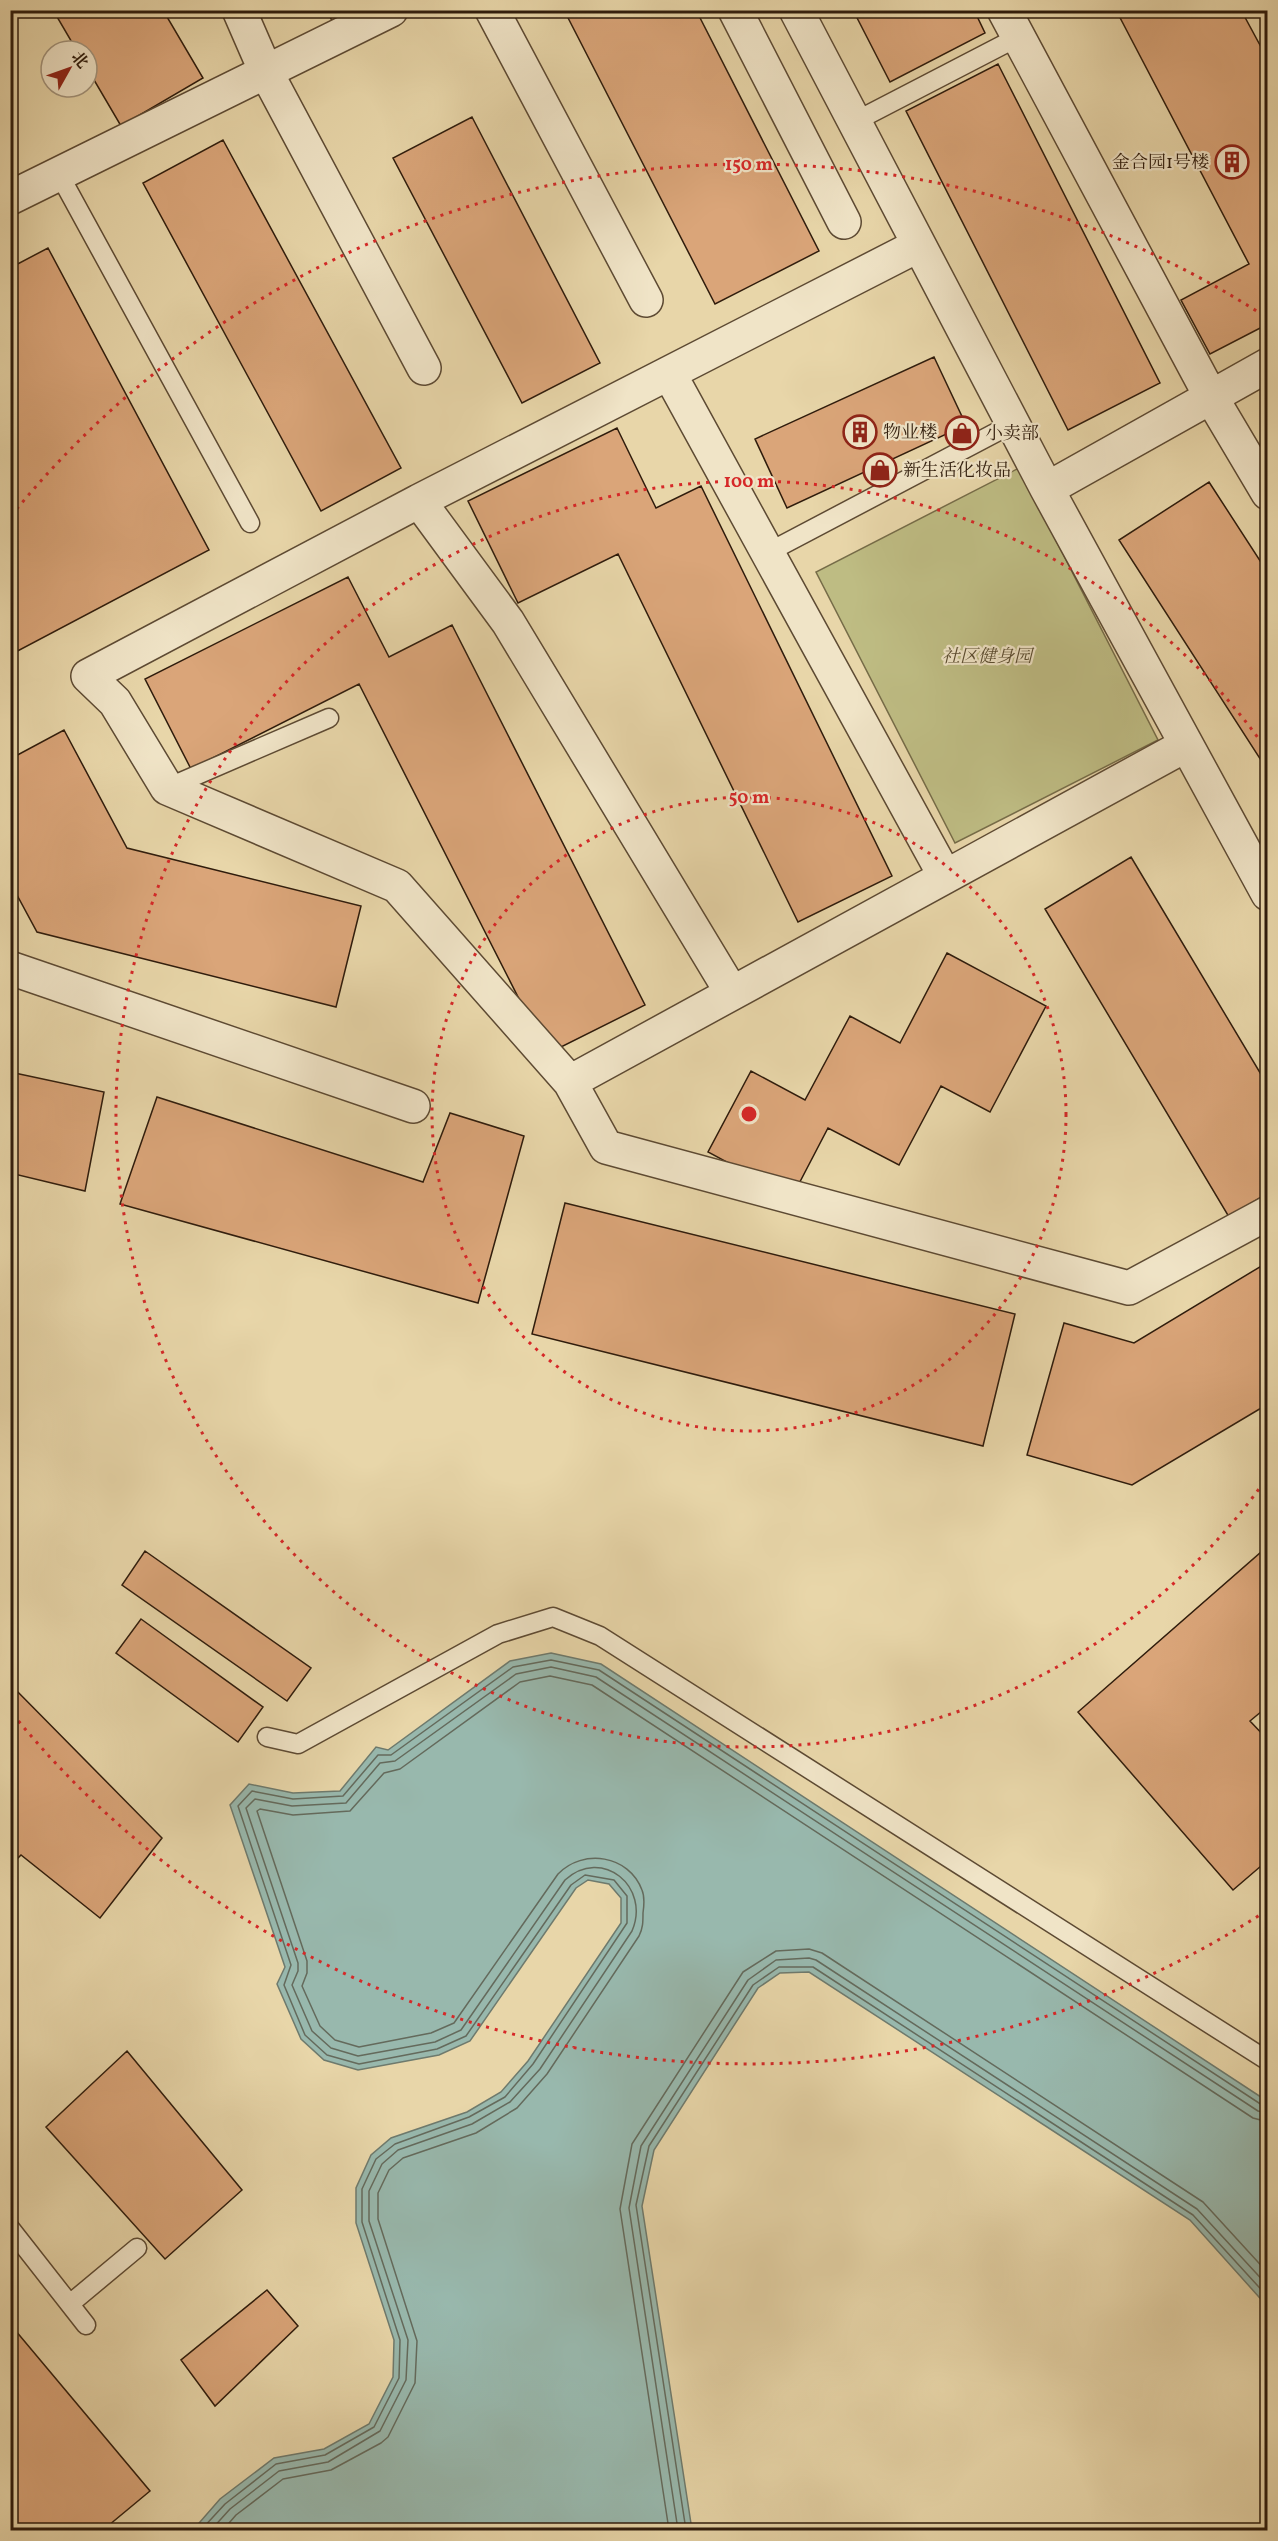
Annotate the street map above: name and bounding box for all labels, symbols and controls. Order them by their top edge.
north arrow [39,39,99,99]
text: 北 [65,47,93,74]
building icon: 金合园1号楼 [1214,144,1250,180]
place label: 金合园1号楼 [1112,151,1209,176]
text: 150 m [725,153,773,178]
building icon: 物业楼 [842,414,878,450]
shop icon: 小卖部 [944,415,980,451]
place label: 物业楼 [883,421,937,446]
place label: 小卖部 [985,422,1039,447]
shop icon: 新生活化妆品 [862,452,898,488]
place label: 新生活化妆品 [903,459,1011,484]
text: 100 m [724,470,774,495]
park label: 社区健身园 [942,645,1035,670]
text: 50 m [729,786,769,811]
centre of rings [739,1104,759,1124]

